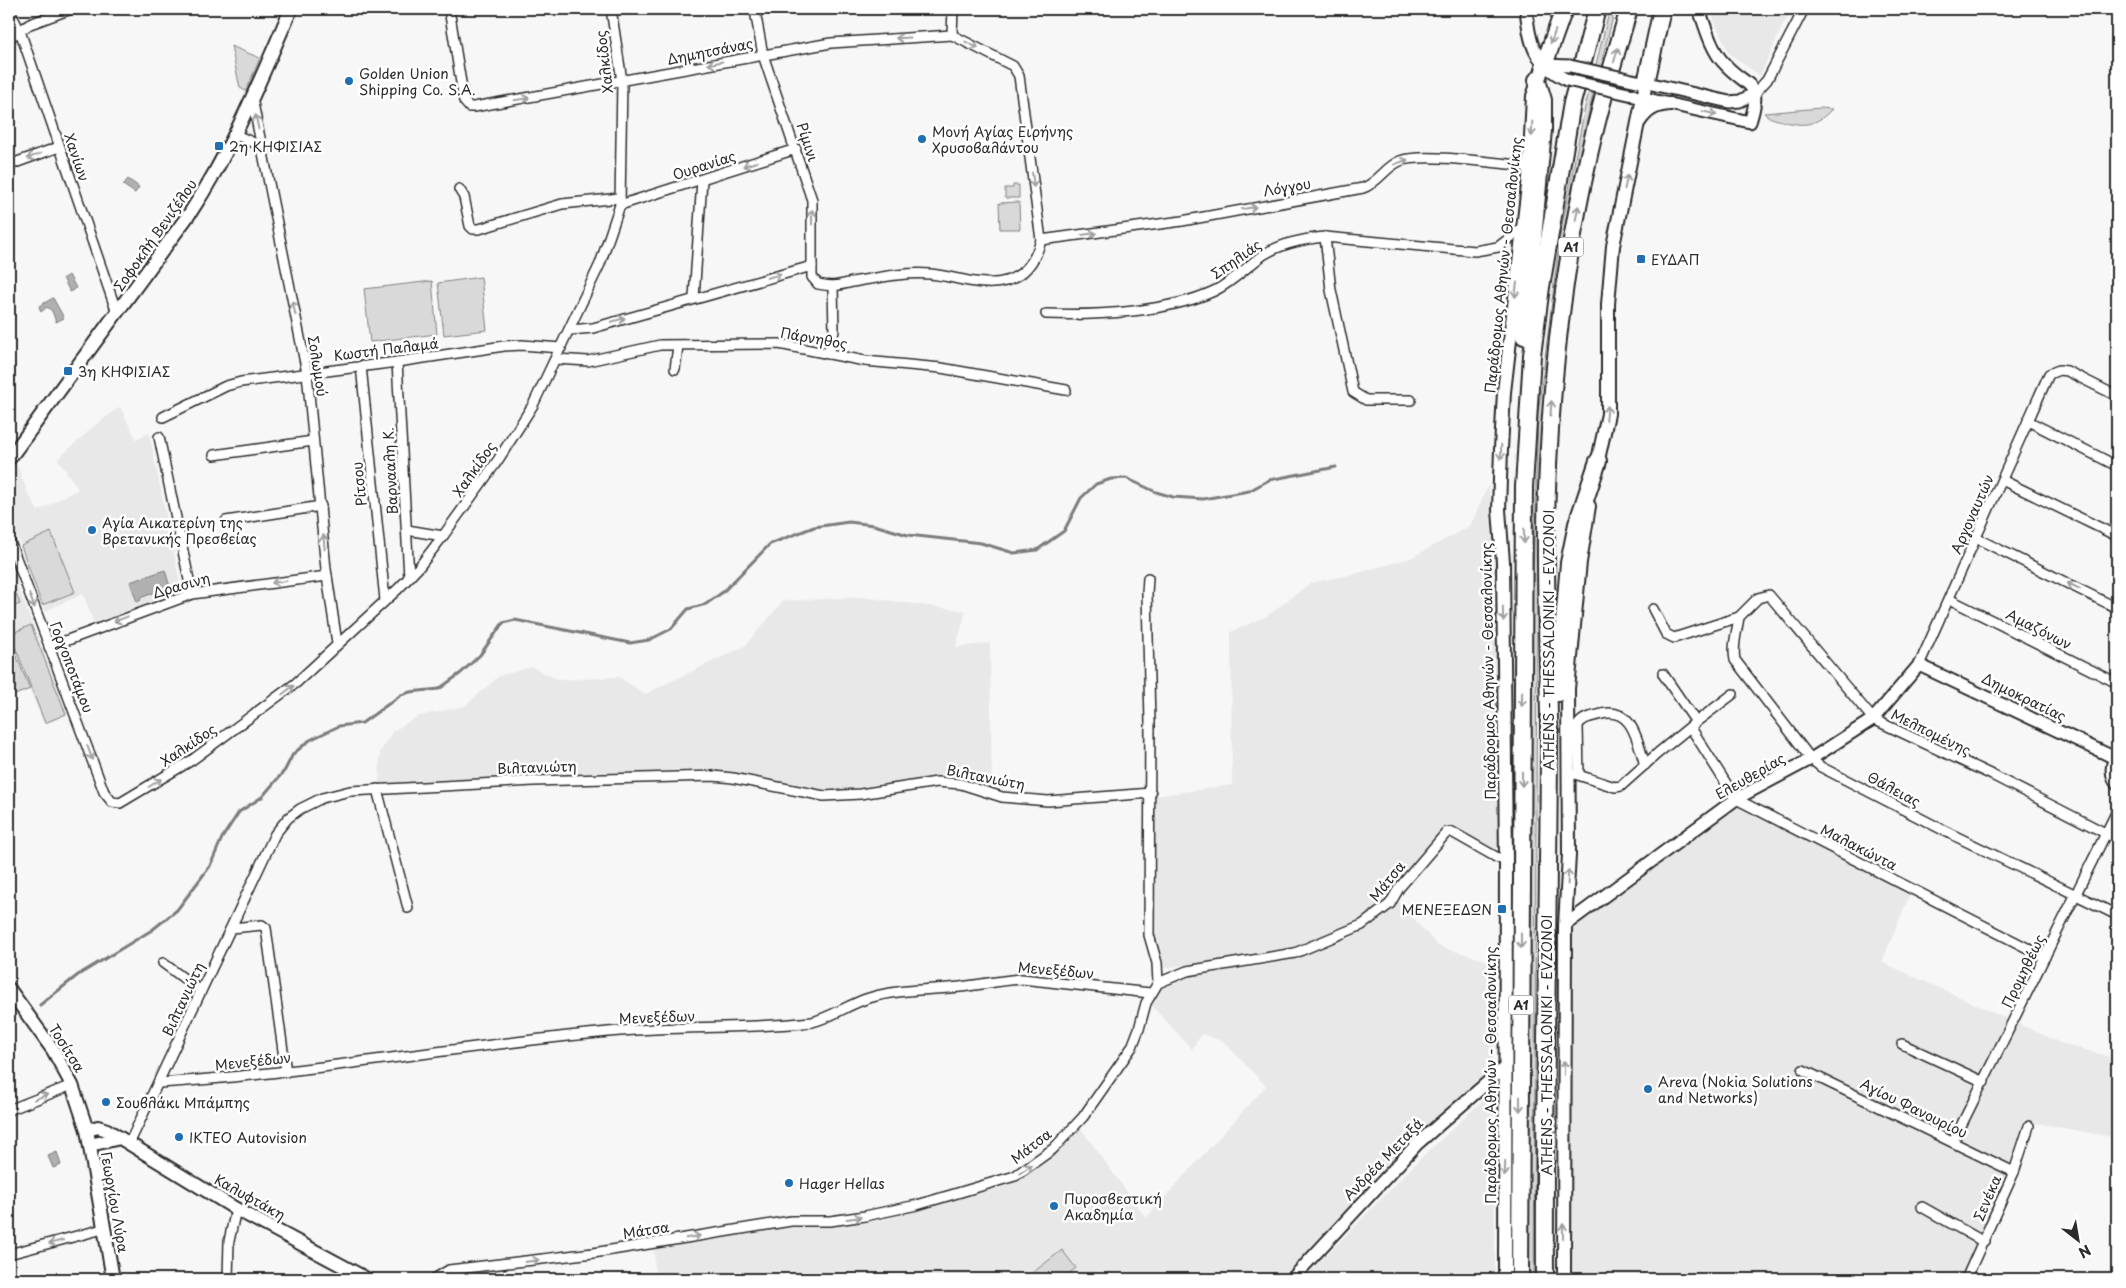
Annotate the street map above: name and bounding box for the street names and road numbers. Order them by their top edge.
street label: Χαλκίδος [590,29,618,95]
street label: Δημητσάνας [665,32,755,70]
street label: Ρίμινι [792,120,824,164]
street label: Χανίων [59,130,95,184]
street label: Παράδρομος Αθηνών - Θεσσαλονίκης [1479,136,1527,394]
street label: Ουρανίας [670,145,738,185]
street label: Λόγγου [1262,172,1312,202]
street label: Σοφοκλή Βενιζέλου [108,175,202,295]
street label: Σπηλιάς [1207,234,1265,284]
road number: Α1 [1558,238,1584,256]
street label: Πάρνηθος [779,322,849,354]
street label: Κωστή Παλαμά [332,332,440,366]
street label: Σολωμού [303,334,333,398]
street label: Βαρνααλη Κ. [377,427,403,515]
street label: Χαλκίδος [447,437,501,501]
street label: Ρίτσου [346,461,372,507]
street label: Αργοναυτών [1945,471,1999,557]
street label: ATHENS - THESSALONIKI - EVZONOI [1538,510,1559,770]
street label: Παράδρομος Αθηνών - Θεσσαλονίκης [1475,542,1501,800]
street label: Δρασινη [150,567,212,603]
street label: Αμαζόνων [2003,603,2075,655]
street label: Γοργοποτάμου [45,618,99,716]
street label: Δημοκρατίας [1978,667,2070,727]
street label: Μελπομένης [1887,704,1975,760]
street label: Χαλκίδος [156,719,220,771]
street label: Ελευθερίας [1711,748,1789,804]
street label: Βιλτανιώτη [497,755,577,779]
street label: Βιλτανιώτη [945,759,1027,795]
street label: Θάλειας [1864,766,1924,812]
street label: Μαλακώντα [1817,819,1901,875]
street label: Μάτσα [1364,856,1410,906]
street label: ATHENS - THESSALONIKI - EVZONOI [1536,915,1557,1175]
street label: Προμηθέως [1996,930,2050,1012]
street label: Παράδρομος Αθηνών - Θεσσαλονίκης [1480,946,1501,1204]
street label: Μενεξέδων [1017,956,1095,984]
street label: Βιλτανιώτη [157,959,209,1039]
road number: Α1 [1508,996,1534,1014]
street label: Μενεξέδων [618,1005,696,1029]
street label: Τοσίτσα [44,1020,90,1076]
street label: Μενεξέδων [214,1047,292,1075]
street label: Αγίου Φανουρίου [1857,1073,1971,1143]
street label: Ανδρέα Μεταξά [1338,1113,1428,1205]
street label: Μάτσα [1006,1123,1056,1169]
street label: Γεωργίου Λύρα [96,1150,134,1254]
street label: Καλυφτάκη [211,1169,289,1225]
street label: Σενέκα [1968,1172,2006,1224]
street label: Μάτσα [621,1216,671,1244]

